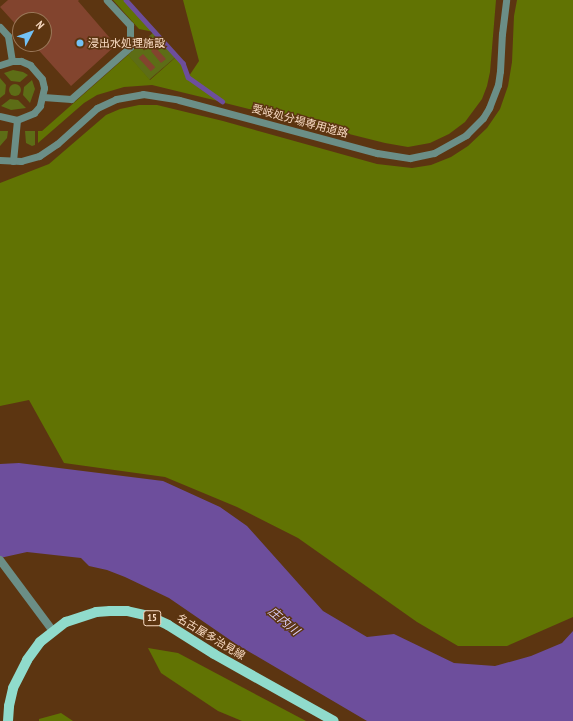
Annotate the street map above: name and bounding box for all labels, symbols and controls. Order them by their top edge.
north arrow [12,12,52,52]
text: N [33,18,48,32]
place label: 浸出水処理施設 [88,36,165,50]
marker: 浸出水処理施設 [75,38,85,48]
street label: 愛岐処分場専用道路 [250,102,350,140]
water label: 庄内川 [266,604,302,638]
road number: 15 [143,610,161,626]
street label: 名古屋多治見線 [175,612,247,662]

